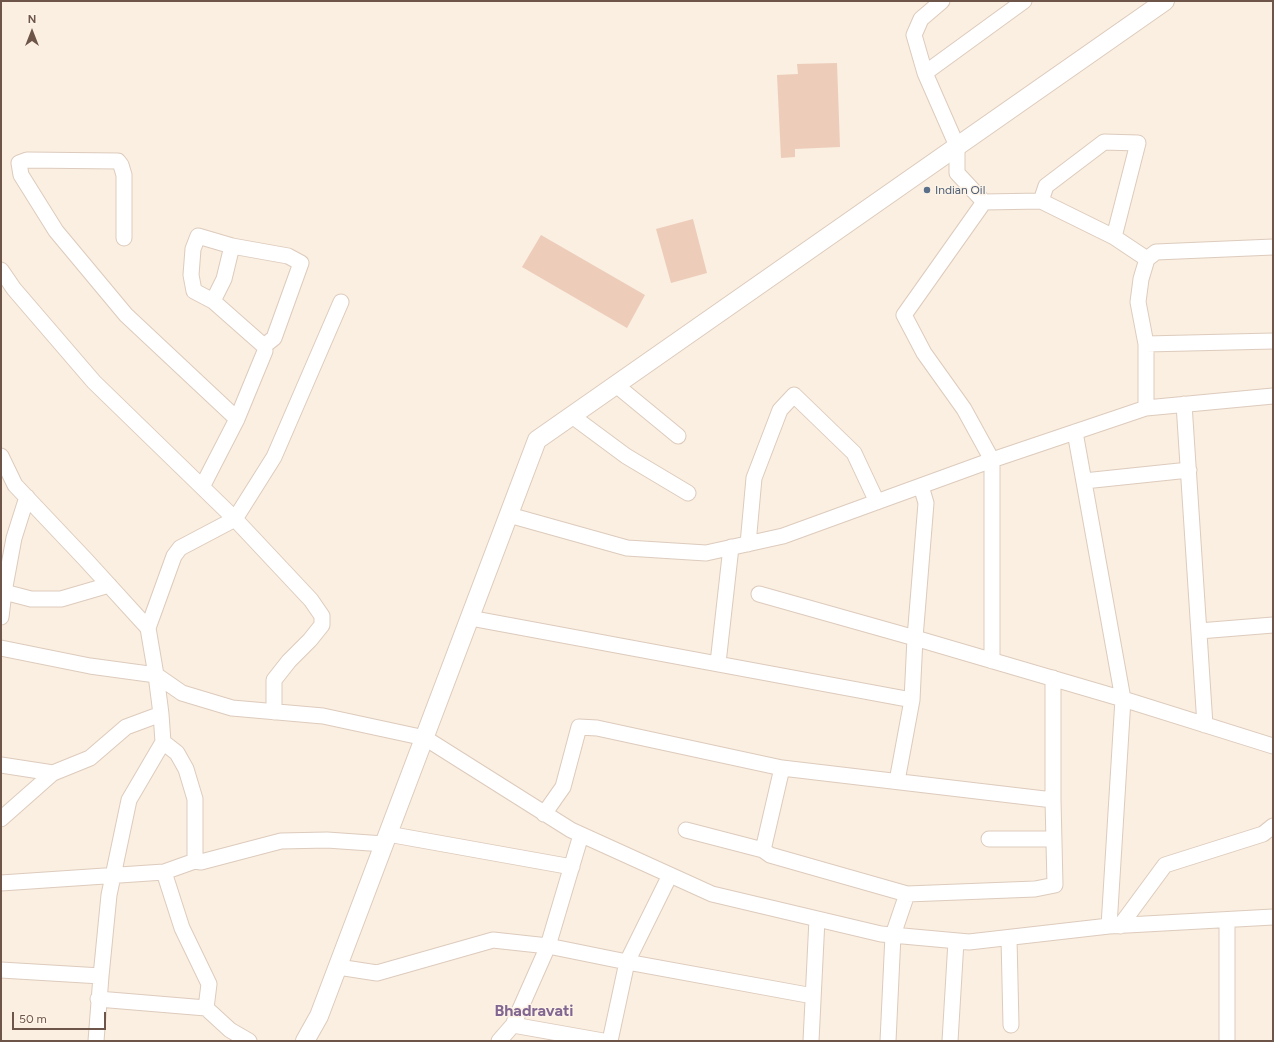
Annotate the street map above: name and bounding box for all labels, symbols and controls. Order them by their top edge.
north arrow [12,12,52,52]
text: N [28,13,36,26]
place label: Indian Oil [935,183,985,197]
marker: Indian Oil [922,185,932,195]
district label: Bhadravati [494,1001,574,1021]
scale bar [14,1004,108,1030]
text: 50 m [19,1012,47,1026]

